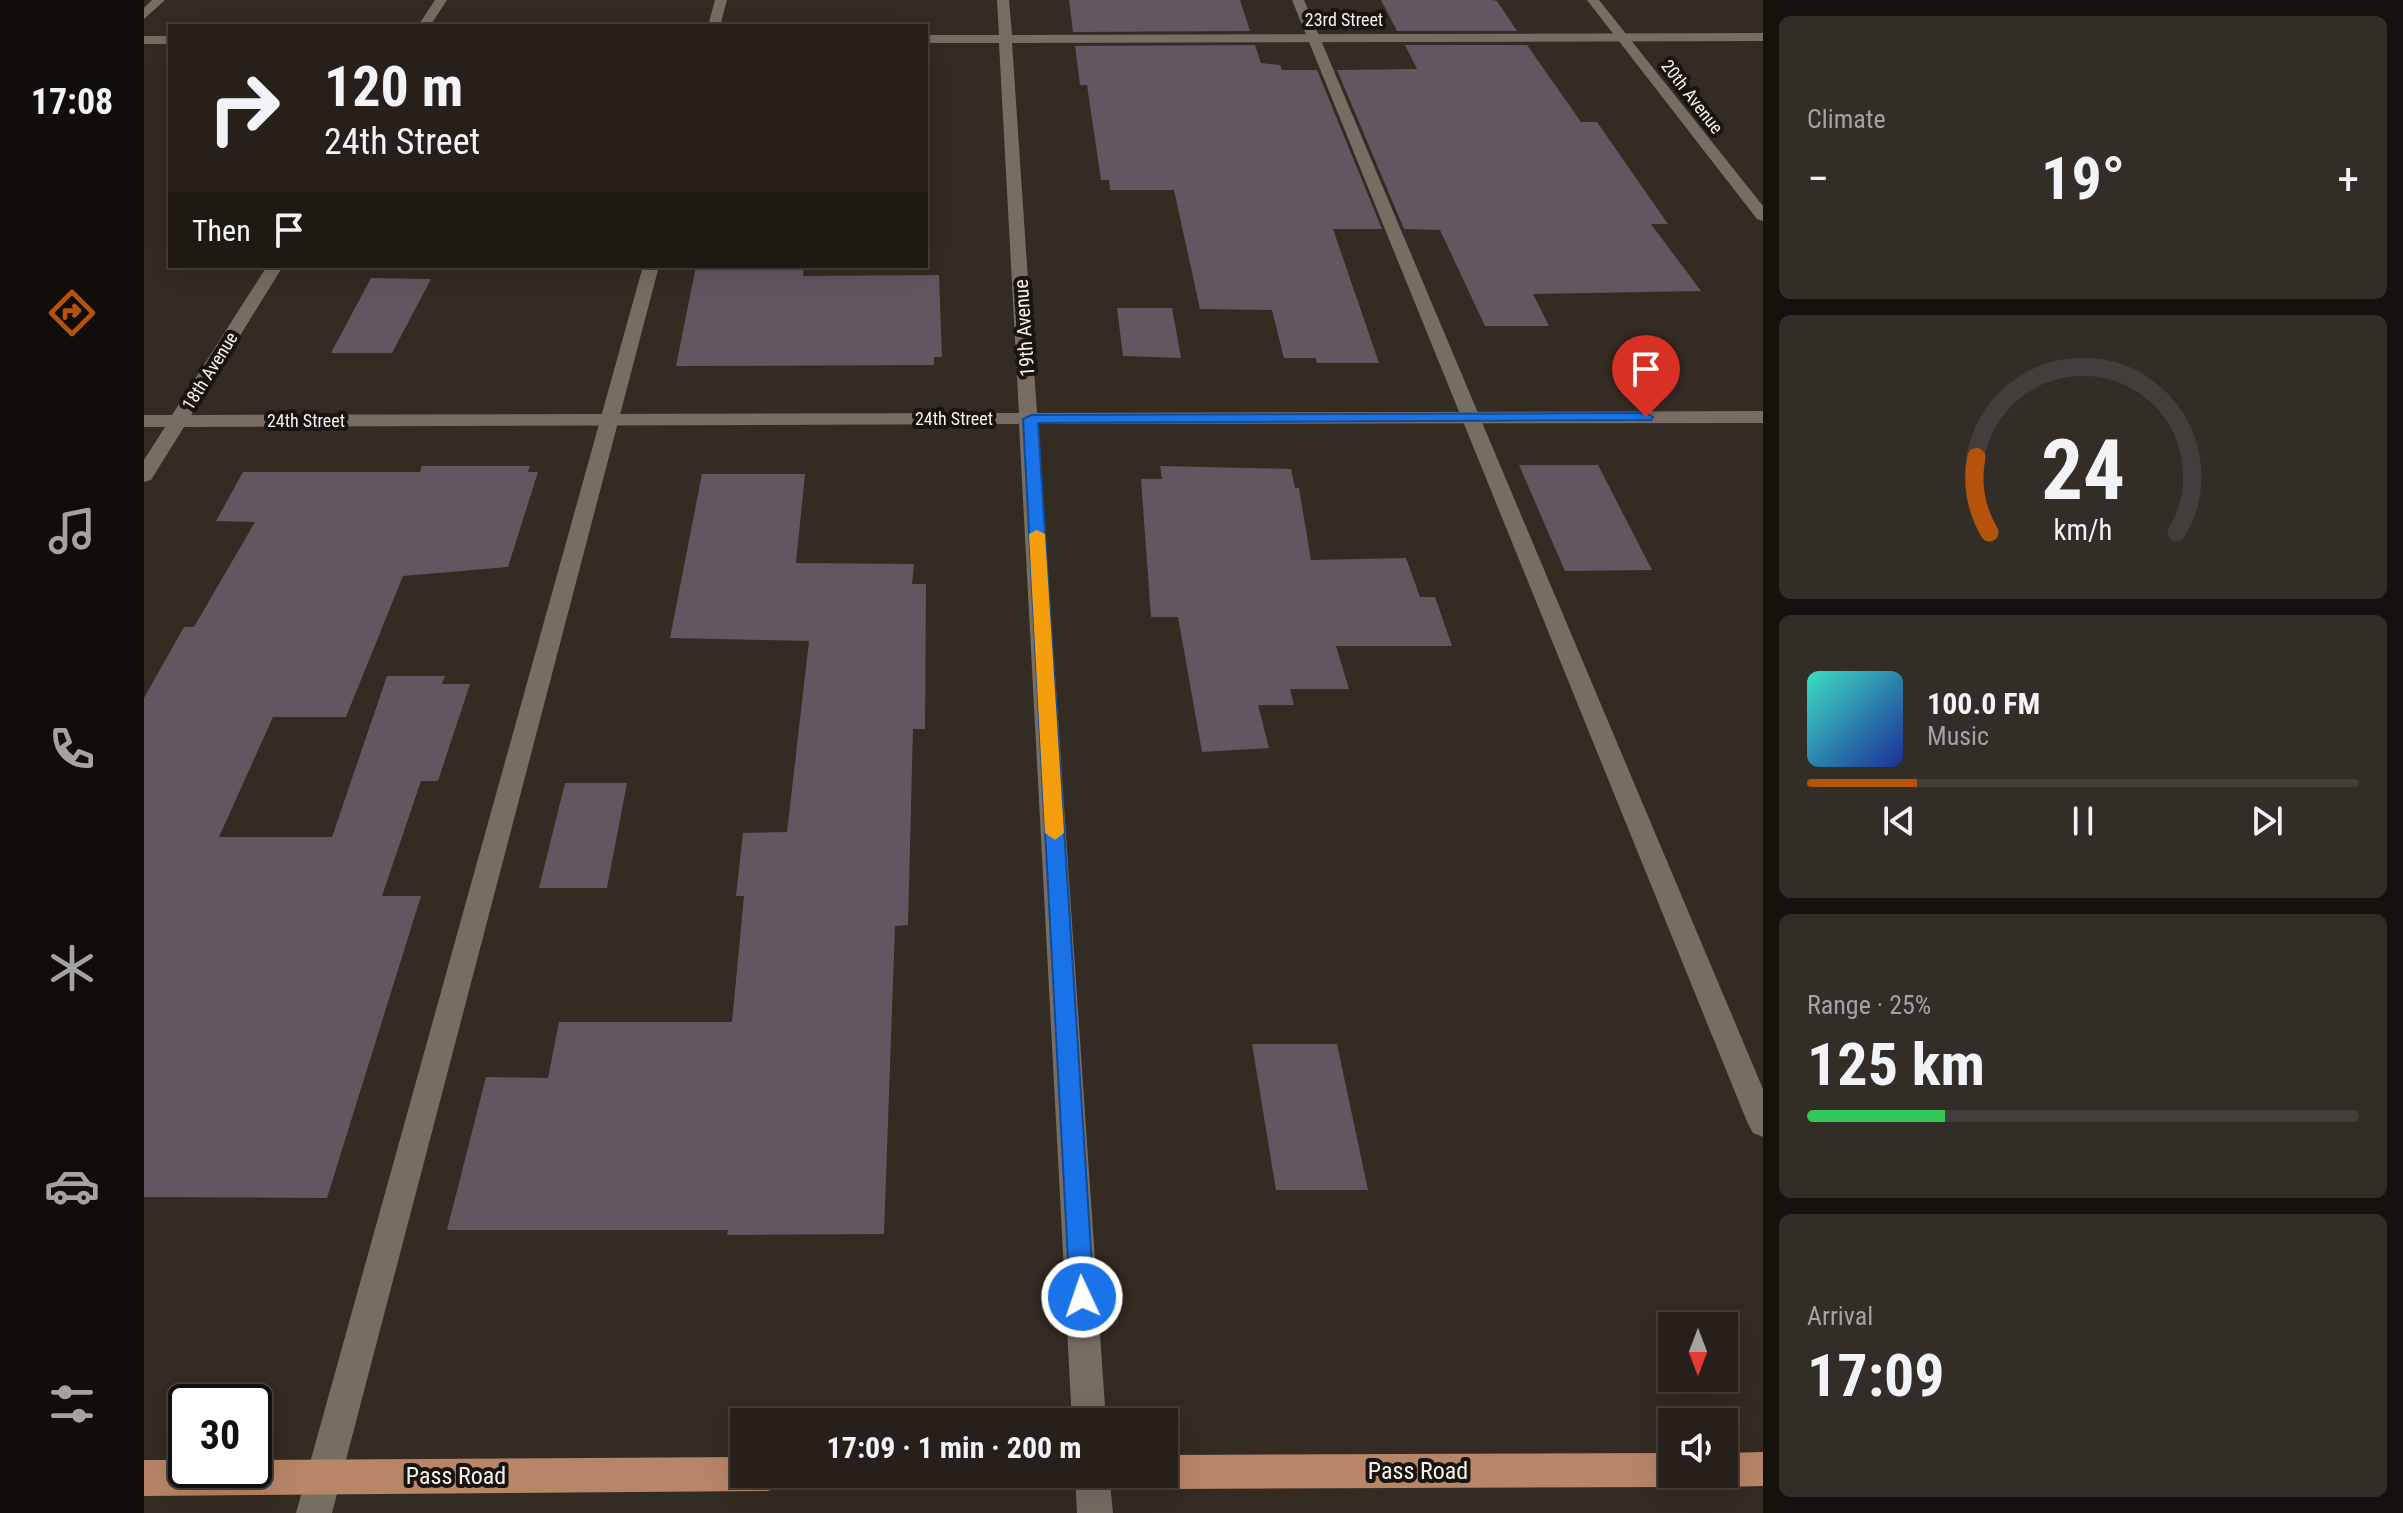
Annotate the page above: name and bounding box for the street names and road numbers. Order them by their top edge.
street label: 23rd Street [1305,9,1383,30]
street label: 20th Avenue [1657,56,1728,138]
street label: 19th Avenue [1009,279,1039,377]
street label: 18th Avenue [177,328,242,414]
street label: 24th Street [915,408,993,429]
street label: 24th Street [267,410,345,431]
street label: Pass Road [1368,1457,1468,1485]
street label: Pass Road [406,1462,506,1490]

